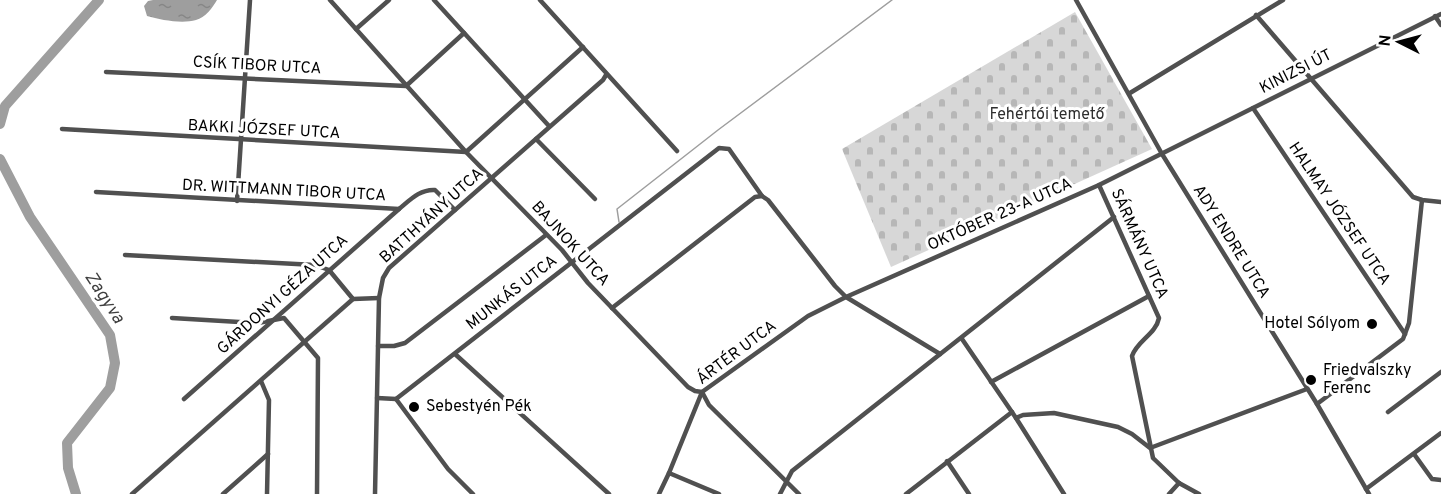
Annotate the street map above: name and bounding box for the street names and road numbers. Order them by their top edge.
street label: KINIZSI ÚT [1255,43,1336,99]
street label: CSÍK TIBOR UTCA [192,51,322,79]
street label: BAKKI JÓZSEF UTCA [187,114,341,144]
street label: HALMAY JÓZSEF UTCA [1284,137,1396,290]
street label: BATTHYÁNY UTCA [375,163,488,268]
street label: OKTÓBER 23-A UTCA [924,172,1076,256]
street label: DR. WITTMANN TIBOR UTCA [181,176,387,206]
street label: ADY ENDRE UTCA [1188,181,1274,303]
street label: SÁRMÁNY UTCA [1106,185,1174,302]
street label: BAJNOK UTCA [527,197,613,291]
street label: GÁRDONYI GÉZA UTCA [212,229,353,359]
street label: MUNKÁS UTCA [461,250,562,335]
street label: ÁRTÉR UTCA [692,315,781,389]

